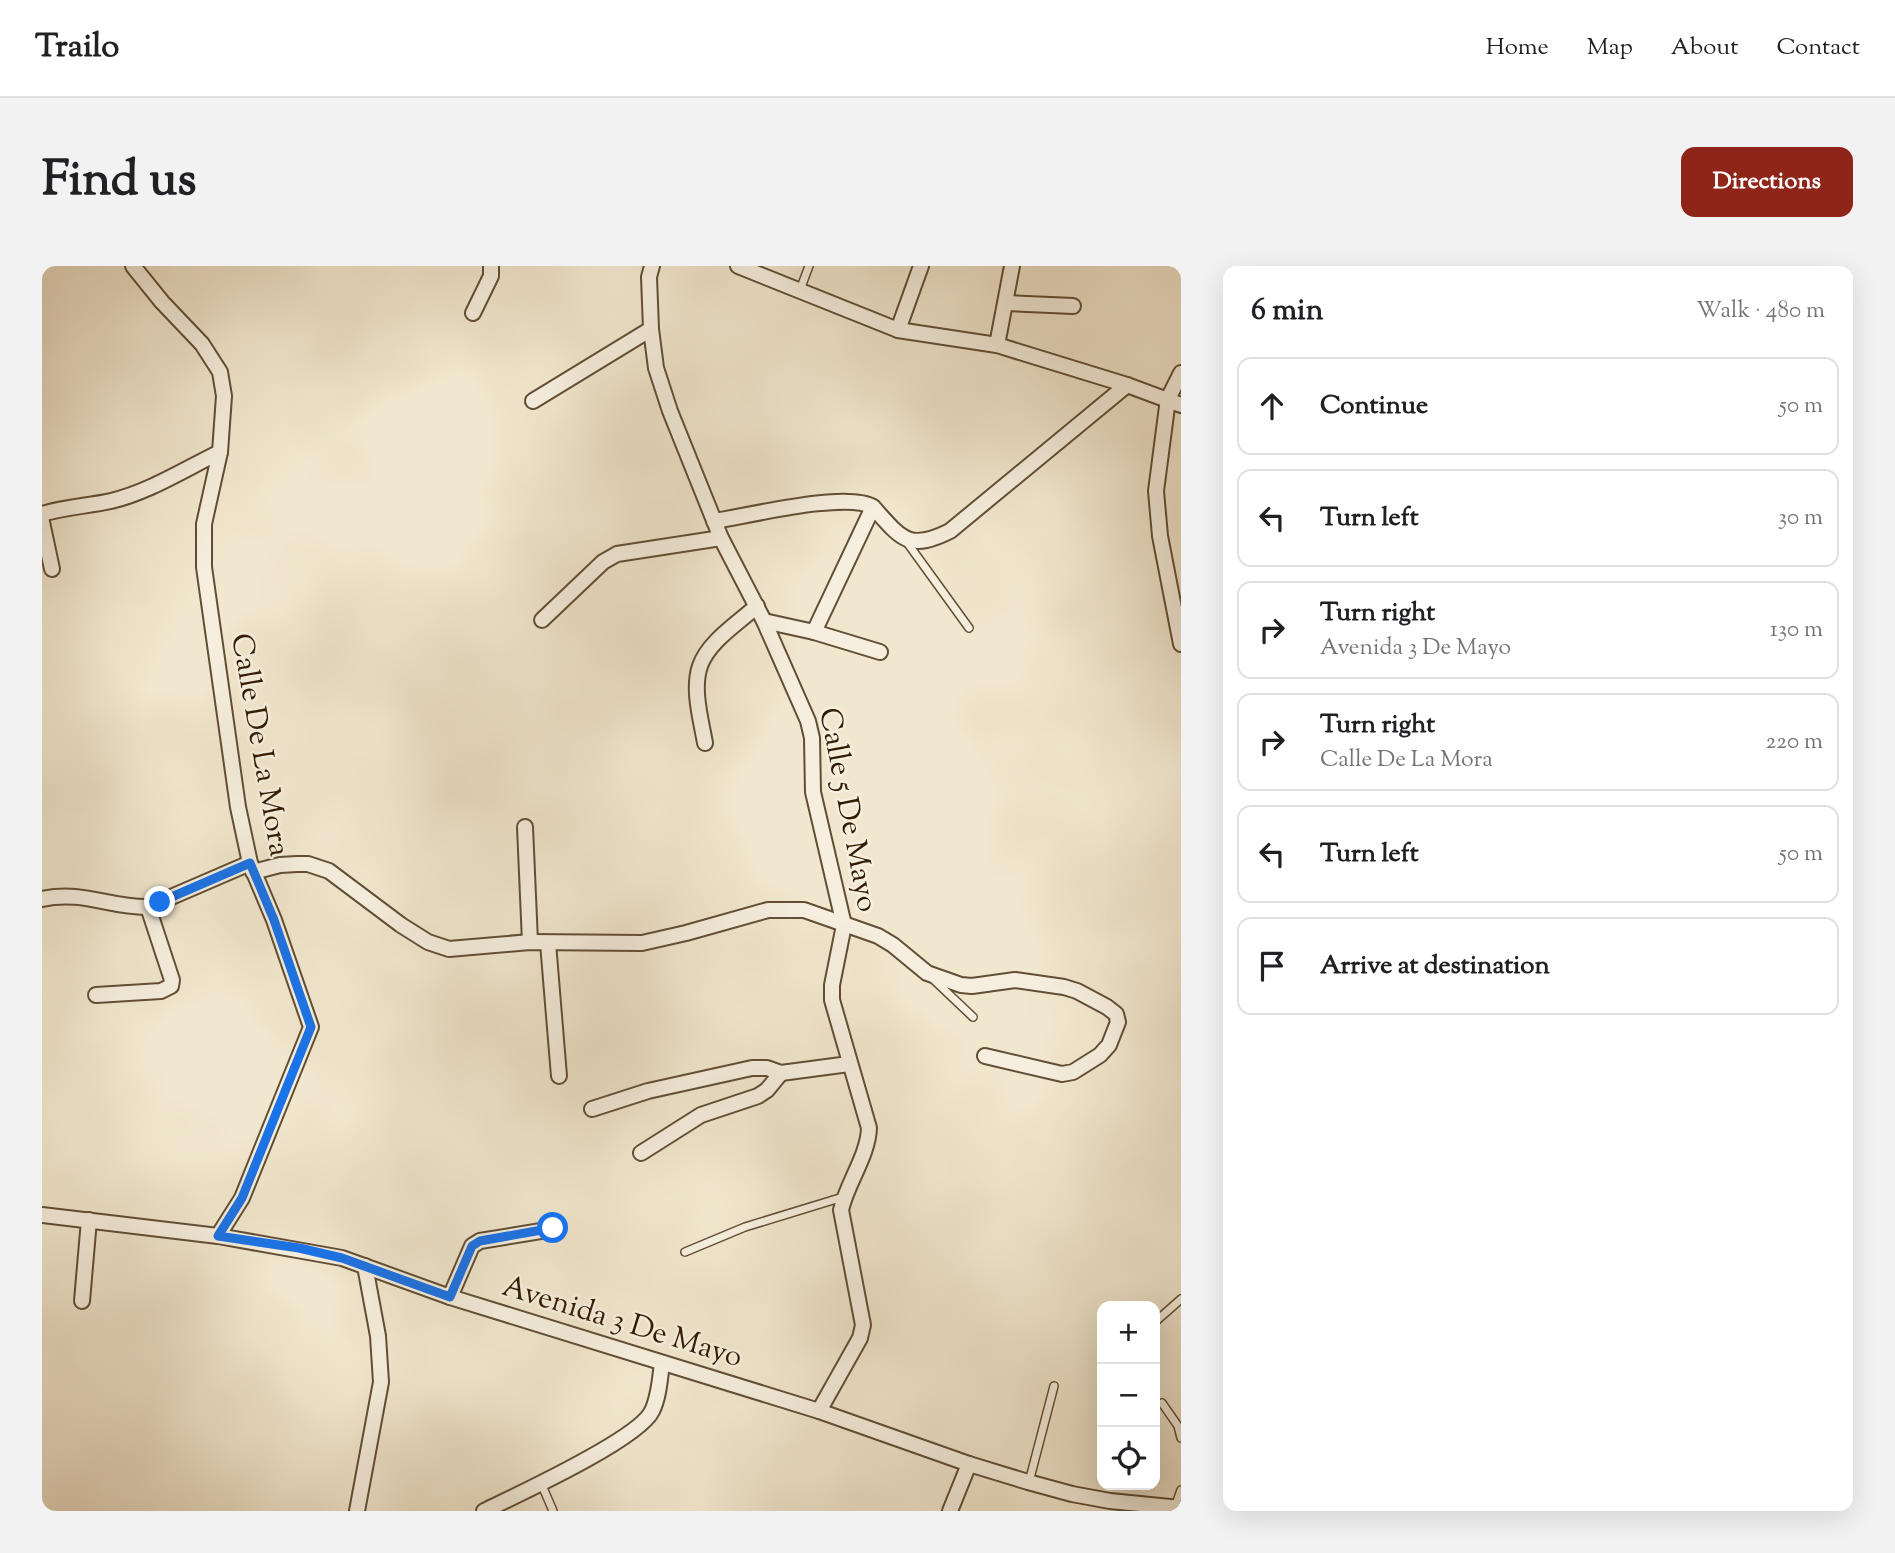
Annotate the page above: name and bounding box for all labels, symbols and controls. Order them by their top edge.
text: Trailo [35,24,119,72]
text: Home [1486,31,1549,65]
text: Map [1587,31,1633,65]
text: About [1671,31,1738,65]
text: Contact [1776,31,1860,65]
text: Find us [42,147,196,217]
button: Directions [1681,147,1853,217]
text: 6 min [1251,290,1323,333]
text: Walk · 480 m [1696,295,1825,328]
icon: ahead [1253,387,1291,425]
text: Continue [1320,388,1428,425]
text: 50 m [1779,390,1823,423]
icon: left [1253,499,1291,537]
text: Turn left [1320,500,1419,537]
text: 30 m [1778,502,1823,535]
text: Turn right [1320,595,1435,632]
icon: right [1253,611,1291,649]
text: 130 m [1770,614,1823,647]
street label: Calle De La Mora [218,630,300,860]
text: Avenida 3 De Mayo [1320,632,1511,665]
street label: Calle 5 De Mayo [806,704,888,916]
text: Turn right [1320,707,1435,744]
icon: right [1253,723,1291,761]
text: 220 m [1765,726,1823,759]
text: Calle De La Mora [1320,744,1493,777]
icon: left [1253,835,1291,873]
text: Turn left [1320,836,1419,873]
text: 50 m [1779,838,1823,871]
route end [144,886,175,917]
icon: arrive [1253,947,1291,985]
text: Arrive at destination [1320,948,1550,985]
route start [537,1212,568,1243]
street label: Avenida 3 De Mayo [497,1266,747,1380]
map controls [1097,1301,1160,1490]
button: + [1097,1301,1160,1364]
button: − [1097,1364,1160,1427]
button: locate [1097,1427,1160,1490]

